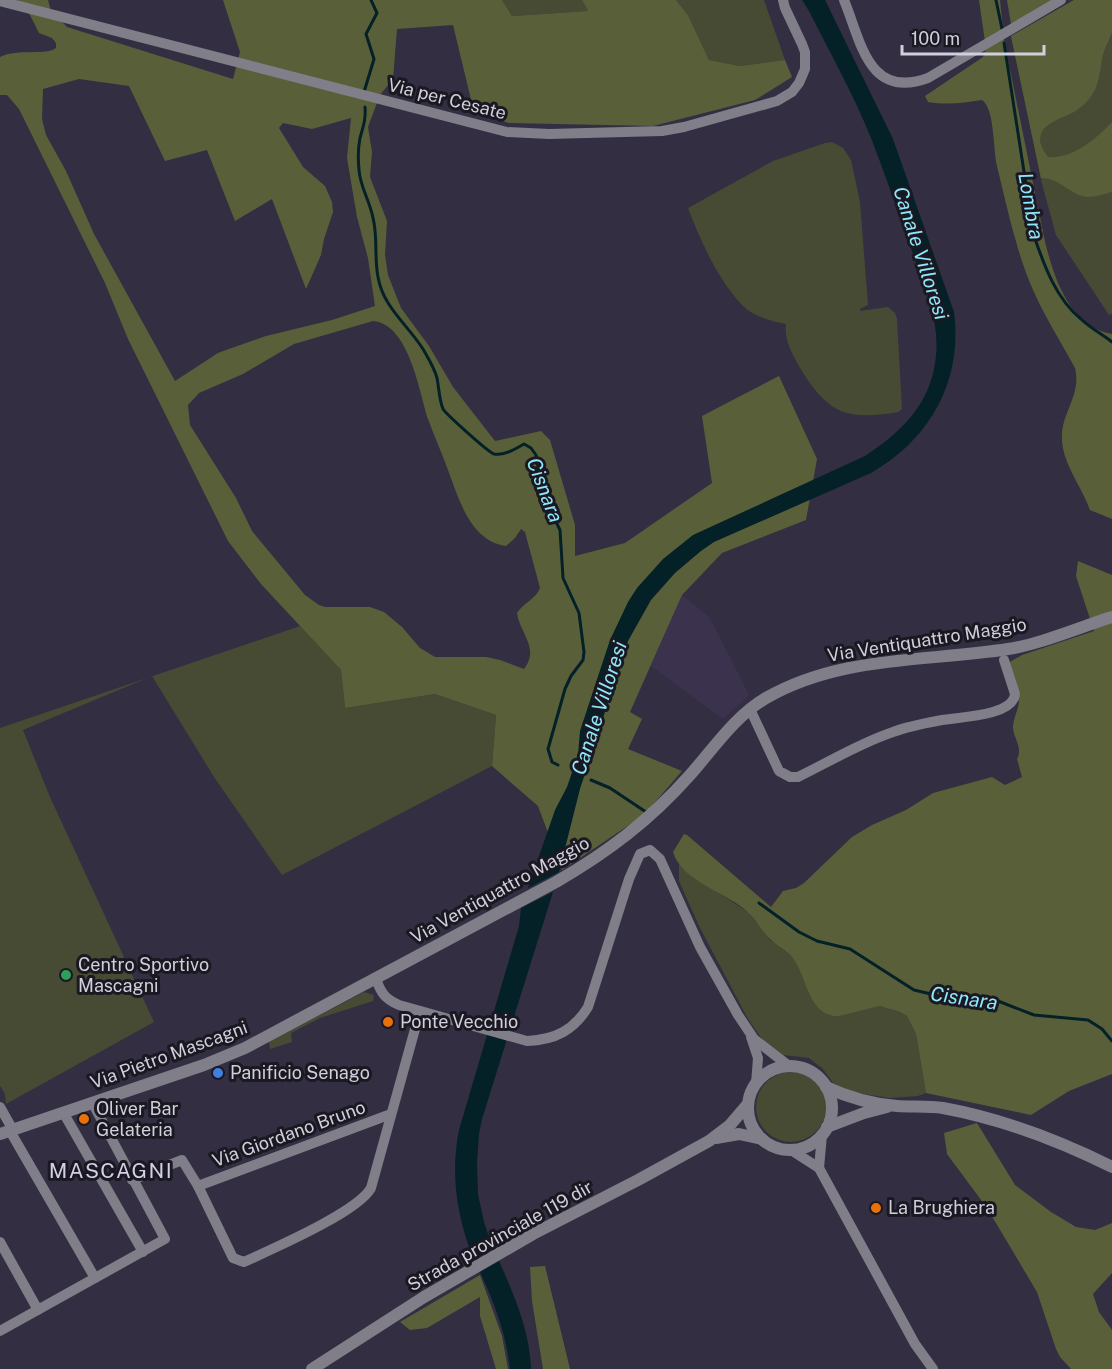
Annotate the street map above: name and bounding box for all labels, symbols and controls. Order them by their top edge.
scale bar [902,18,1044,56]
text: 100 m [911,28,960,49]
street label: Via per Cesate [386,74,509,123]
water label: Lombra [1013,171,1049,241]
water label: Canale Villoresi [888,183,954,323]
water label: Cisnara [522,454,568,526]
street label: Via Ventiquattro Maggio [826,613,1028,666]
water label: Canale Villoresi [566,638,632,778]
street label: Via Ventiquattro Maggio [407,832,593,948]
place label: Centro Sportivo Mascagni [78,954,209,996]
marker: Centro Sportivo Mascagni [59,968,73,982]
water label: Cisnara [929,981,999,1015]
place label: Ponte Vecchio [400,1011,518,1032]
marker: Ponte Vecchio [381,1015,395,1029]
street label: Via Pietro Mascagni [88,1016,250,1093]
place label: Panificio Senago [230,1062,370,1083]
marker: Panificio Senago [211,1066,225,1080]
street label: Via Giordano Bruno [209,1096,368,1171]
place label: Oliver Bar Gelateria [96,1098,178,1140]
marker: Oliver Bar Gelateria [77,1112,91,1126]
district label: MASCAGNI [49,1158,173,1183]
street label: Strada provinciale 119 dir [404,1176,596,1295]
place label: La Brughiera [888,1197,995,1218]
marker: La Brughiera [869,1201,883,1215]

